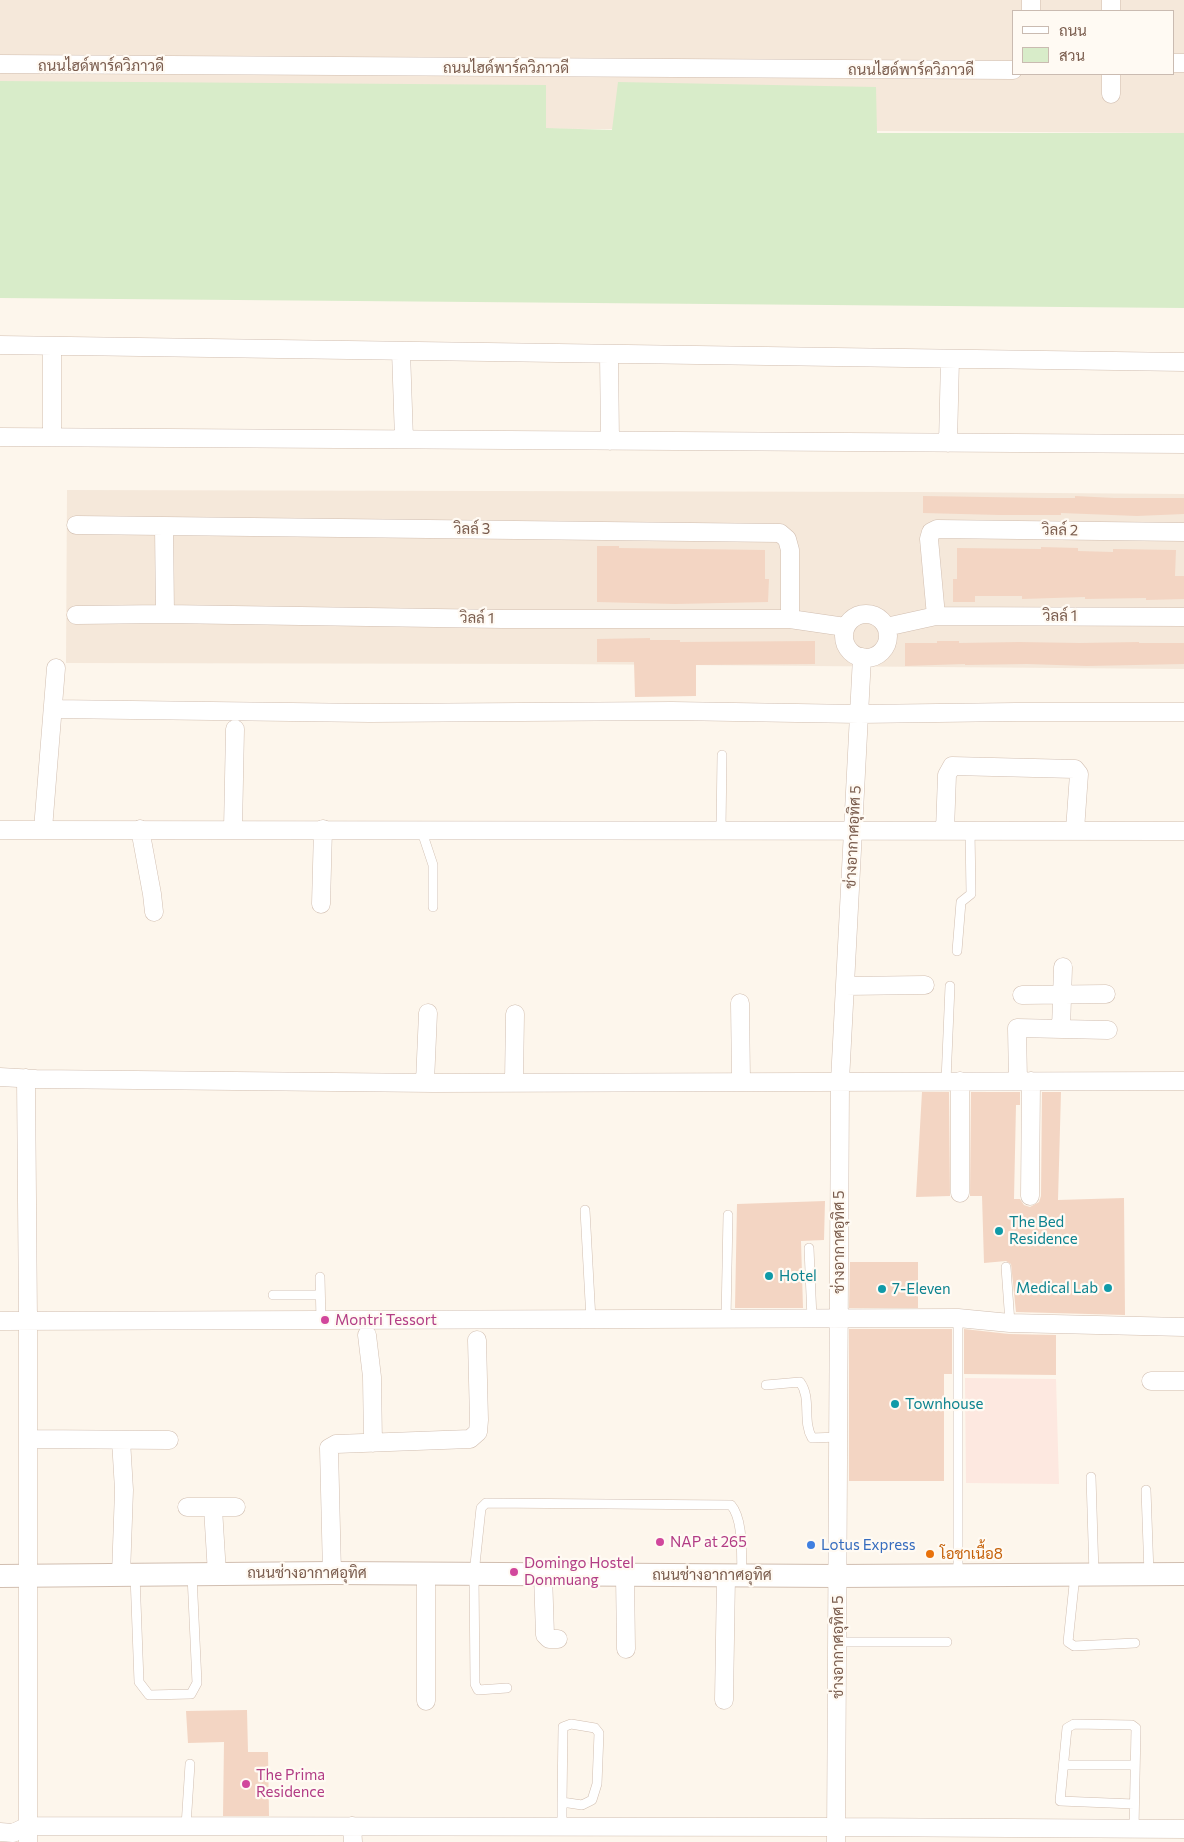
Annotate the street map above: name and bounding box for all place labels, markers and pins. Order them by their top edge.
place label: The Bed Residence [1009,1213,1078,1248]
marker: The Bed Residence [993,1225,1005,1237]
place label: Hotel [779,1267,817,1285]
marker: Hotel [763,1270,775,1282]
place label: Medical Lab [1016,1279,1098,1297]
place label: 7-Eleven [892,1280,951,1298]
marker: Medical Lab [1102,1282,1114,1294]
marker: 7-Eleven [876,1283,888,1295]
place label: Montri Tessort [335,1311,437,1329]
marker: Montri Tessort [319,1314,331,1326]
place label: Townhouse [905,1395,983,1413]
marker: Townhouse [889,1398,901,1410]
place label: NAP at 265 [670,1533,747,1551]
marker: NAP at 265 [654,1536,666,1548]
place label: Lotus Express [821,1536,916,1554]
marker: Lotus Express [805,1539,817,1551]
place label: โอชาเนื้อ8 [940,1545,1003,1563]
marker: โอชาเนื้อ8 [924,1548,936,1560]
place label: Domingo Hostel Donmuang [524,1554,634,1589]
marker: Domingo Hostel Donmuang [508,1566,520,1578]
place label: The Prima Residence [256,1766,325,1801]
marker: The Prima Residence [240,1778,252,1790]

